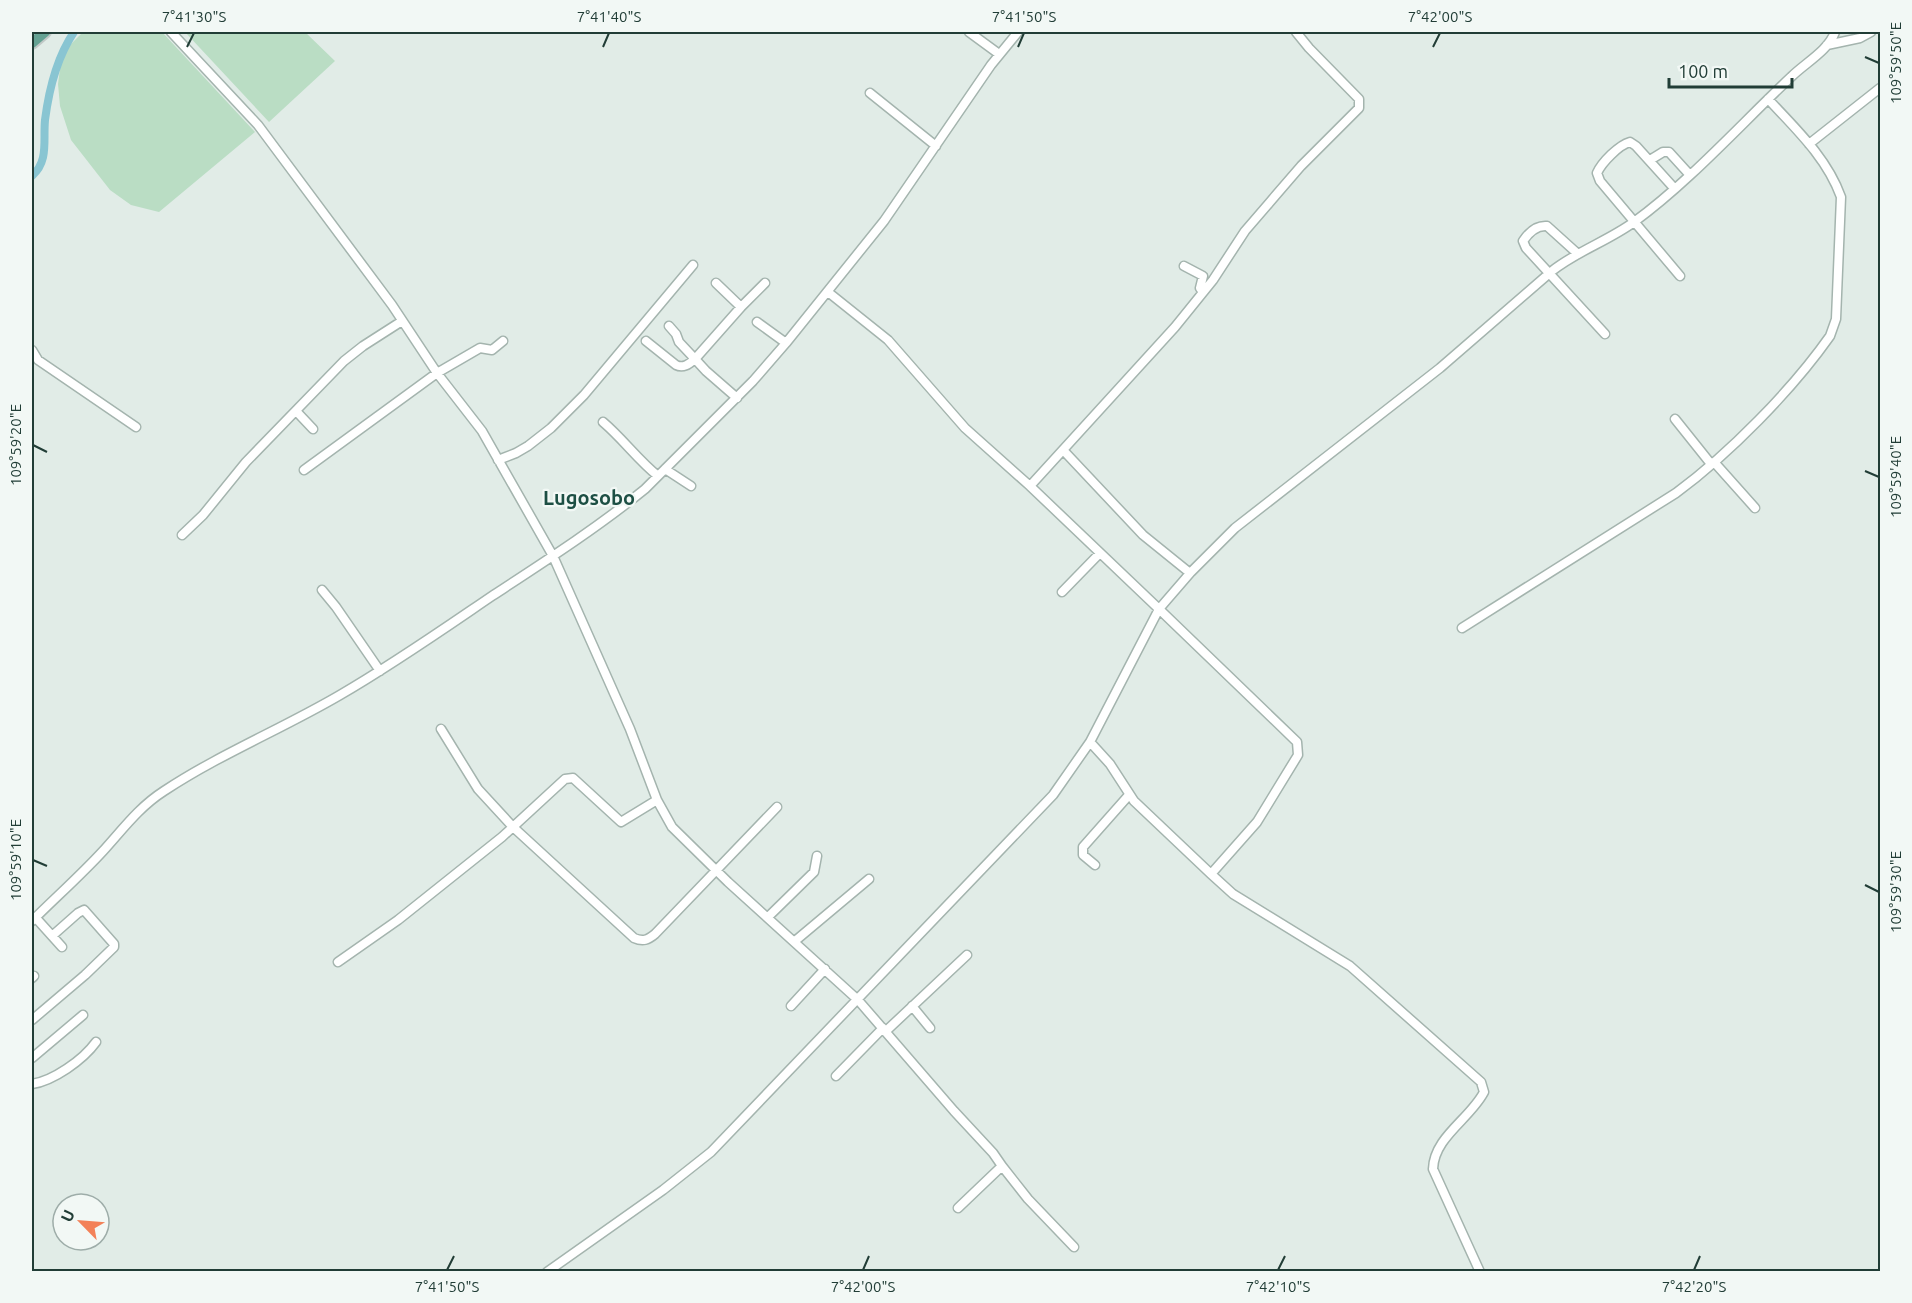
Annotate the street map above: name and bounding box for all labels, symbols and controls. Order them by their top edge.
text: 7°41'30"S [162,8,226,25]
text: 7°41'40"S [577,8,641,25]
text: 7°41'50"S [992,8,1056,25]
text: 7°42'00"S [1408,8,1472,25]
text: 109°59'50"E [1887,22,1904,104]
scale bar [1669,51,1792,89]
text: 100 m [1678,61,1728,81]
text: 109°59'20"E [7,404,24,486]
text: 109°59'40"E [1887,436,1904,518]
district label: Lugosobo [543,486,635,509]
text: 109°59'10"E [7,819,24,901]
text: 109°59'30"E [1887,851,1904,933]
north arrow [51,1192,111,1252]
text: U [57,1207,78,1225]
text: 7°41'50"S [415,1278,479,1295]
text: 7°42'00"S [831,1278,895,1295]
text: 7°42'10"S [1246,1278,1310,1295]
text: 7°42'20"S [1662,1278,1726,1295]

